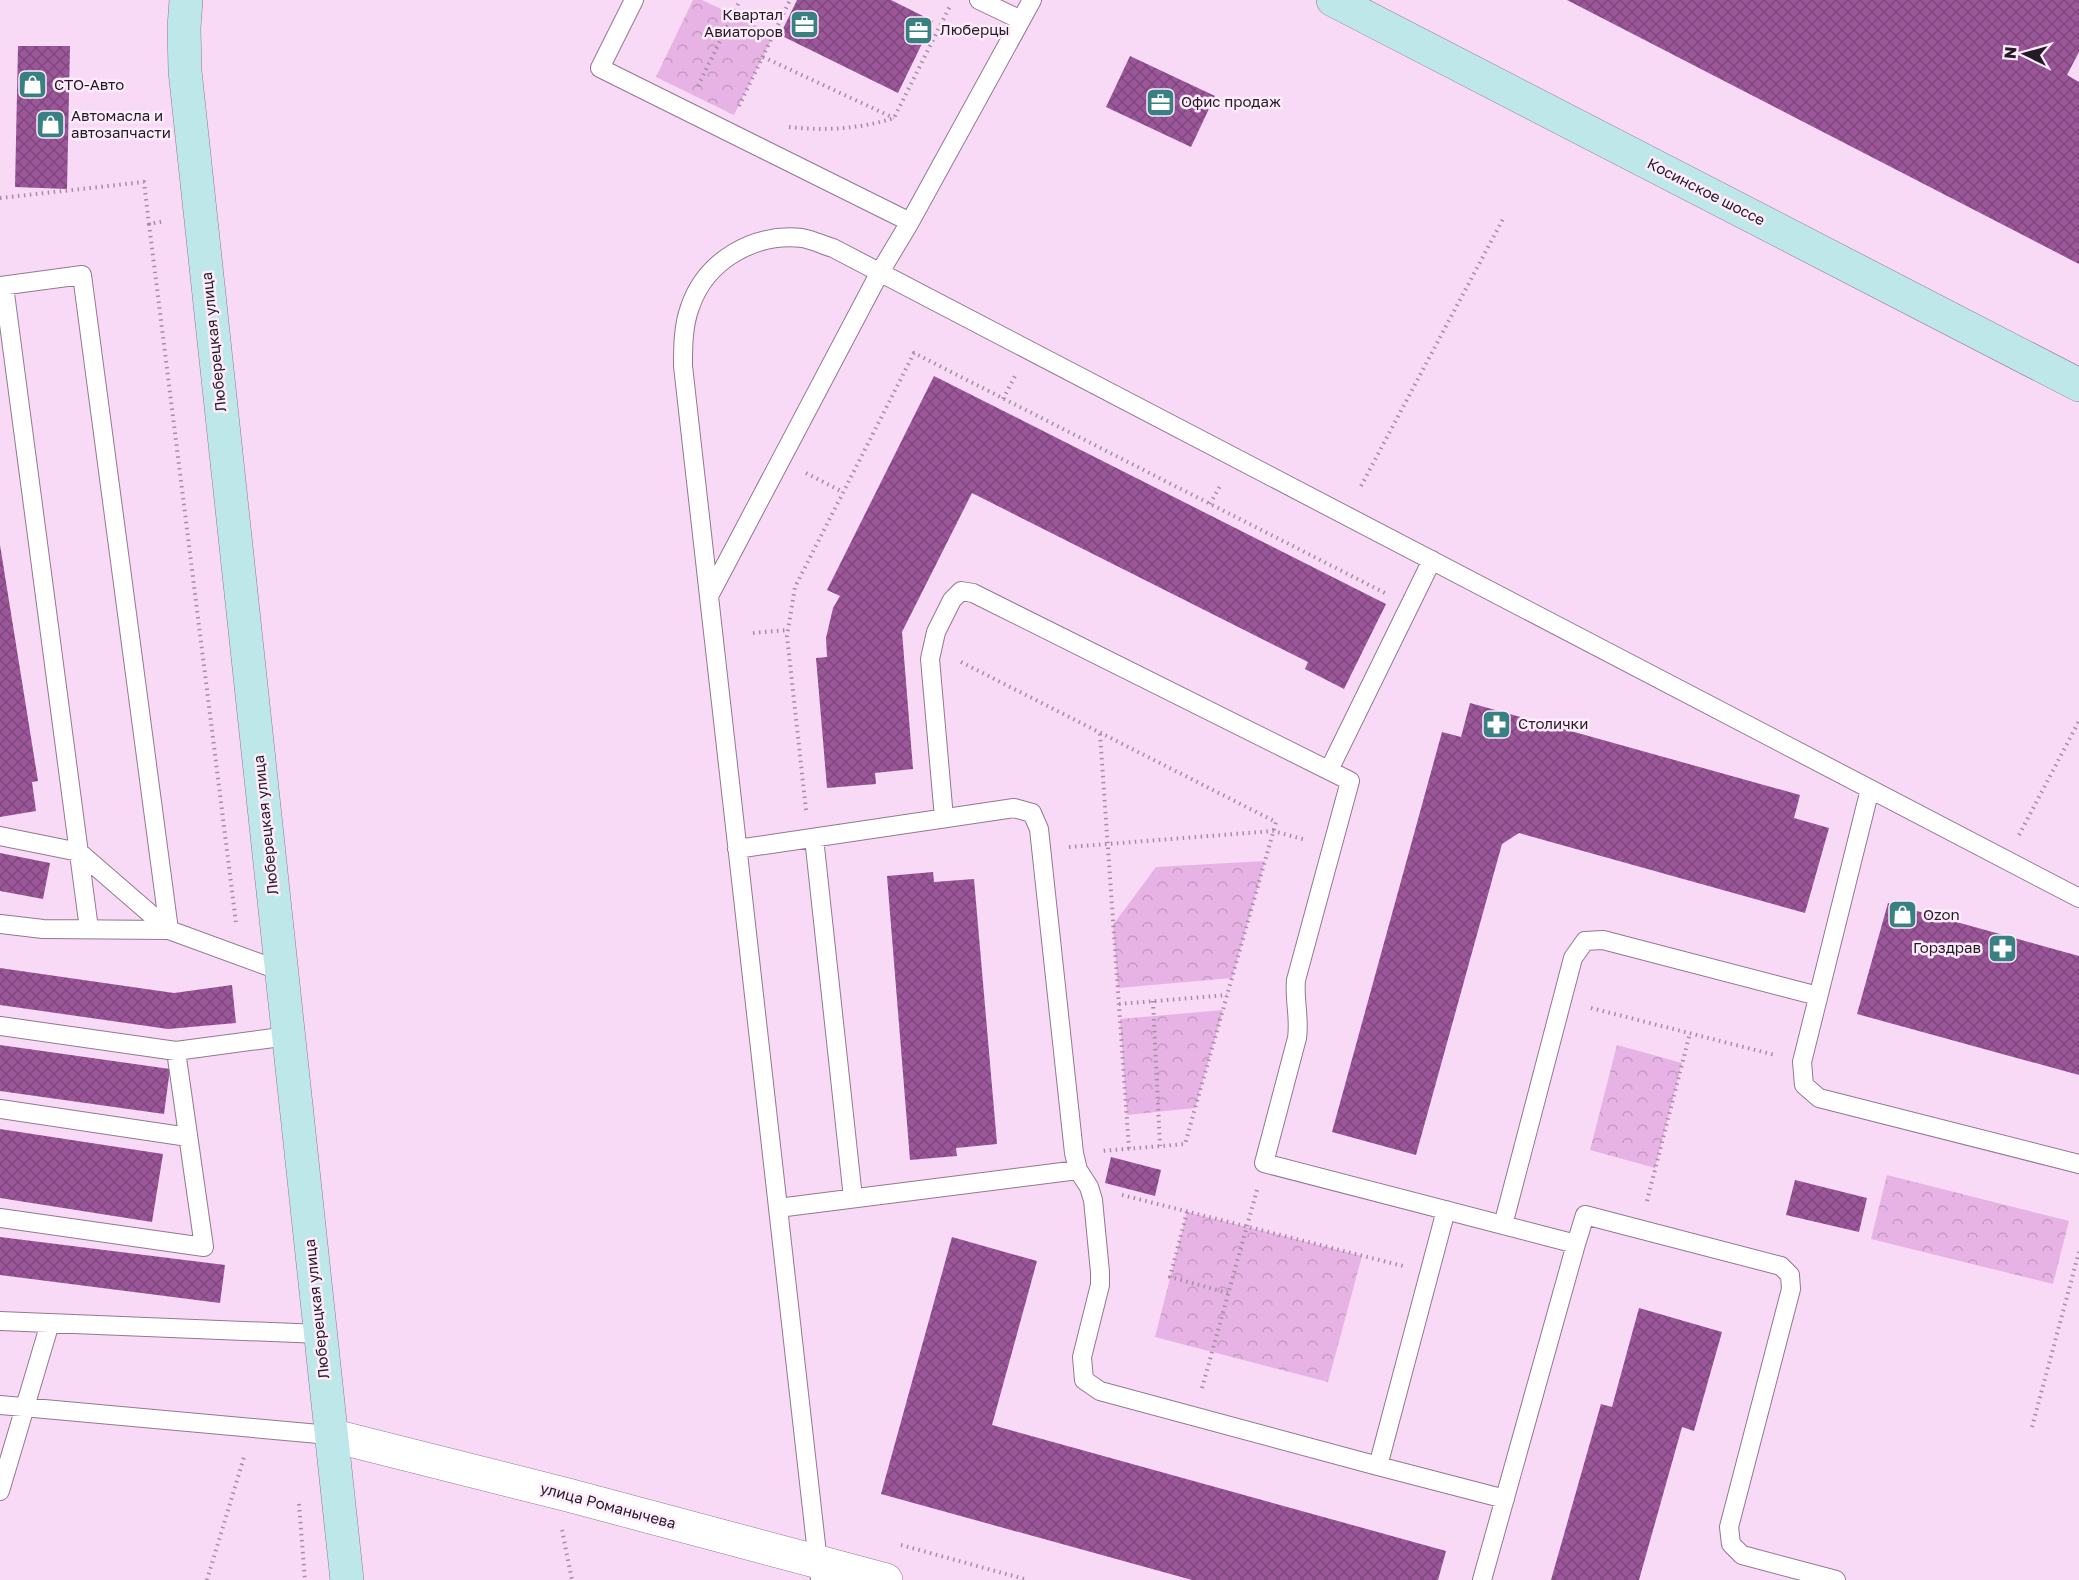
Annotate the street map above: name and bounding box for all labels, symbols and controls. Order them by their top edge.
place label: Квартал Авиаторов [704,5,783,40]
office icon: Квартал Авиаторов [788,8,820,40]
office icon: Люберцы [903,14,935,46]
place label: Люберцы [940,20,1009,38]
north arrow [1995,24,2055,84]
text: N [2000,46,2021,60]
shop icon: СТО-Авто [17,69,49,101]
place label: СТО-Авто [54,75,124,93]
office icon: Офис продаж [1144,86,1176,118]
place label: Офис продаж [1181,92,1281,110]
place label: Автомасла и автозапчасти [71,106,171,141]
shop icon: Автомасла и автозапчасти [34,109,66,141]
street label: Косинское шоссе [1645,154,1769,229]
street label: Люберецкая улица [197,271,229,413]
pharmacy icon: Столички [1481,708,1513,740]
place label: Столички [1518,714,1588,732]
street label: Люберецкая улица [249,754,281,896]
shop icon: Ozon [1886,899,1918,931]
place label: Ozon [1923,905,1960,923]
pharmacy icon: Горздрав [1986,932,2018,964]
place label: Горздрав [1913,938,1981,956]
street label: Люберецкая улица [300,1238,332,1380]
street label: улица Романычева [538,1478,678,1532]

